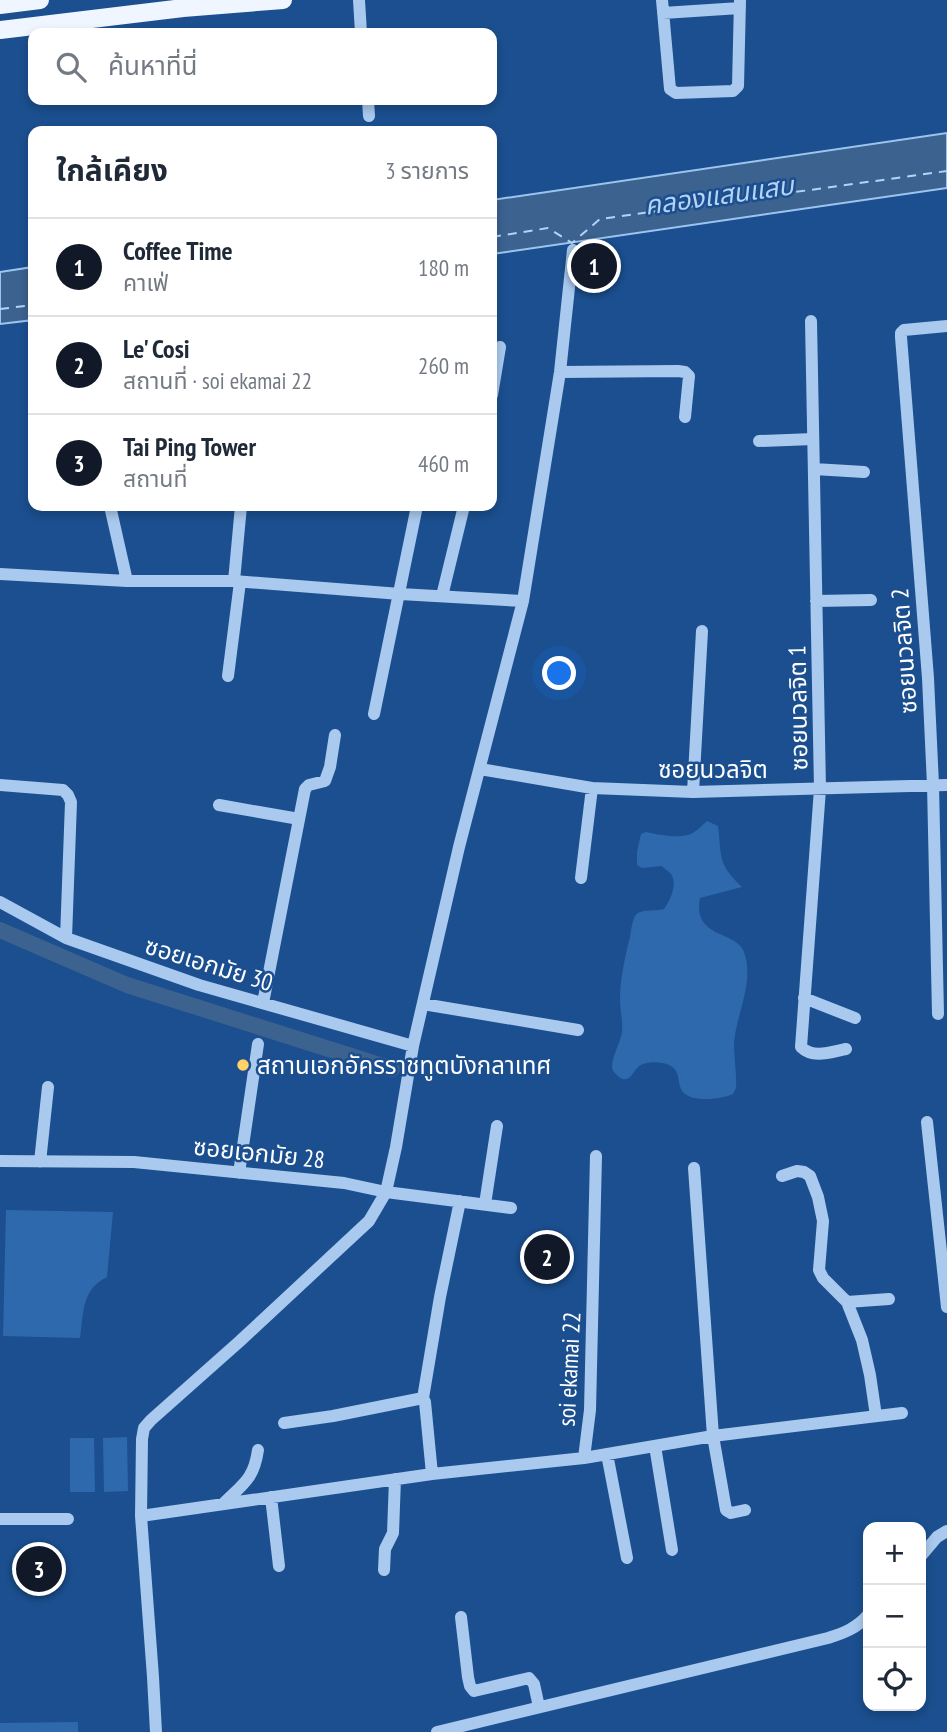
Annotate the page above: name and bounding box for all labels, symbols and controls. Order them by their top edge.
search box [28,28,497,105]
icon: search [52,48,90,86]
text: ค้นหาที่นี่ [108,49,198,82]
text: ใกล้เคียง [56,150,168,189]
text: 3 รายการ [385,156,469,185]
water label: คลองแสนแสบ [642,168,798,222]
text: Coffee Time [123,234,233,267]
pin: 1 [571,240,617,292]
text: 1 [74,253,85,282]
text: 180 m [418,253,469,282]
text: คาเฟ่ [123,268,169,297]
text: Le' Cosi [123,332,190,365]
text: 2 [74,351,85,380]
text: 260 m [418,351,469,380]
text: สถานที่ · soi ekamai 22 [123,366,312,395]
text: Tai Ping Tower [123,430,256,463]
text: 3 [74,449,85,478]
text: 460 m [418,449,469,478]
text: สถานที่ [123,464,187,493]
street label: ซอยนวลจิต 2 [884,587,924,715]
street label: ซอยนวลจิต 1 [781,645,815,771]
your location [542,656,576,690]
street label: ซอยนวลจิต [658,754,768,785]
street label: ซอยเอกมัย 30 [141,930,277,998]
place label: สถานเอกอัครราชทูตบังกลาเทศ [257,1050,551,1081]
marker: สถานเอกอัครราชทูตบังกลาเทศ [235,1057,251,1073]
street label: ซอยเอกมัย 28 [192,1131,326,1175]
pin: 2 [524,1231,570,1283]
street label: soi ekamai 22 [551,1311,587,1427]
map controls [863,1522,926,1711]
button: + [863,1522,926,1585]
pin: 3 [16,1543,62,1595]
button: − [863,1585,926,1648]
button: locate [863,1648,926,1711]

